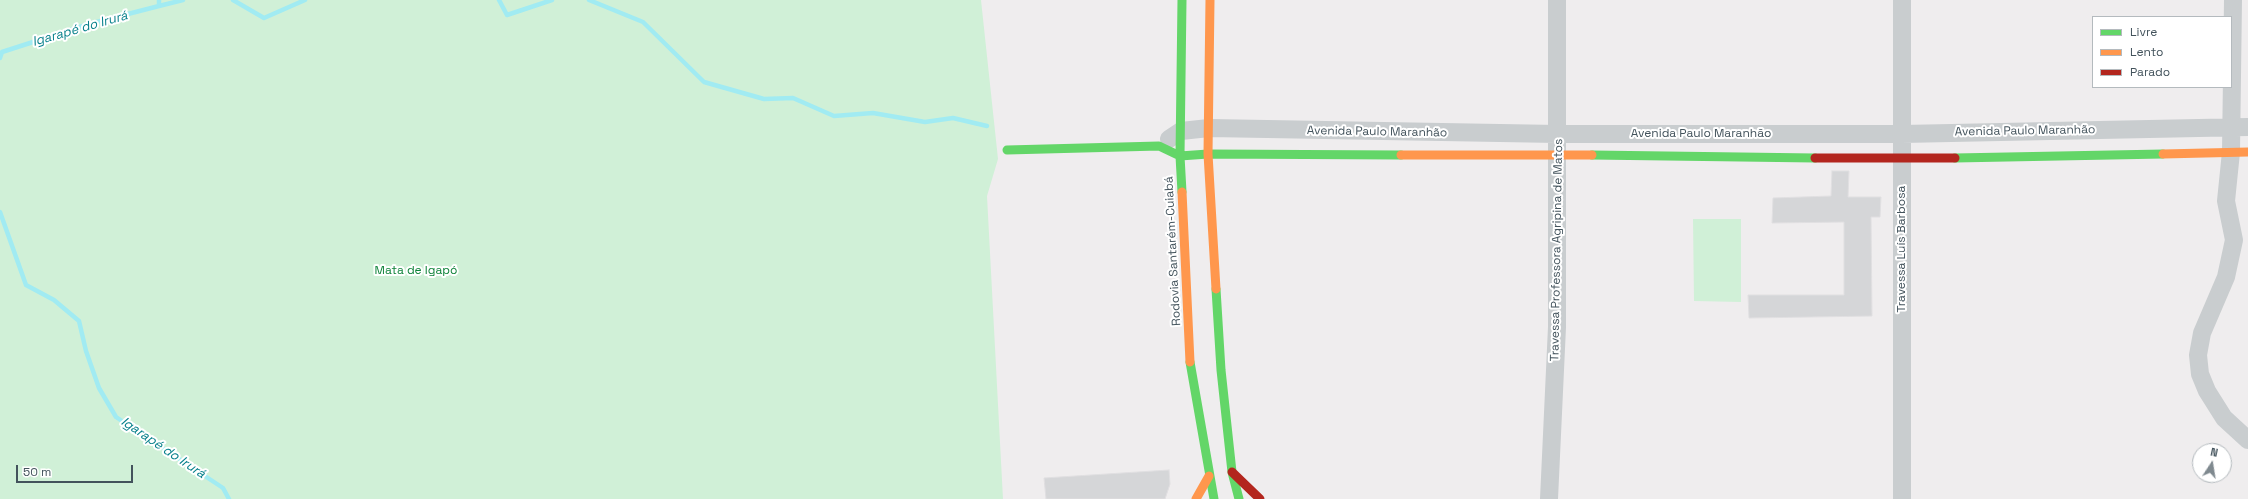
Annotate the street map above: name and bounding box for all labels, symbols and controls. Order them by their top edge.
water label: Igarapé do Irurá [31,8,129,50]
legend [2092,16,2232,88]
text: Livre [2130,24,2157,40]
text: Lento [2130,44,2164,60]
text: Parado [2130,64,2170,80]
street label: Avenida Paulo Maranhão [1955,123,2095,139]
street label: Avenida Paulo Maranhão [1307,124,1447,140]
street label: Avenida Paulo Maranhão [1631,127,1771,141]
street label: Travessa Professora Agripina de Matos [1548,139,1566,361]
street label: Rodovia Santarém-Cuiabá [1162,176,1184,326]
street label: Travessa Luís Barbosa [1895,186,1909,312]
park label: Mata de Igapó [375,264,457,278]
water label: Igarapé do Irurá [118,414,208,482]
north arrow [2192,443,2232,483]
text: N [2209,445,2219,460]
scale bar [18,457,135,483]
text: 50 m [23,464,51,480]

